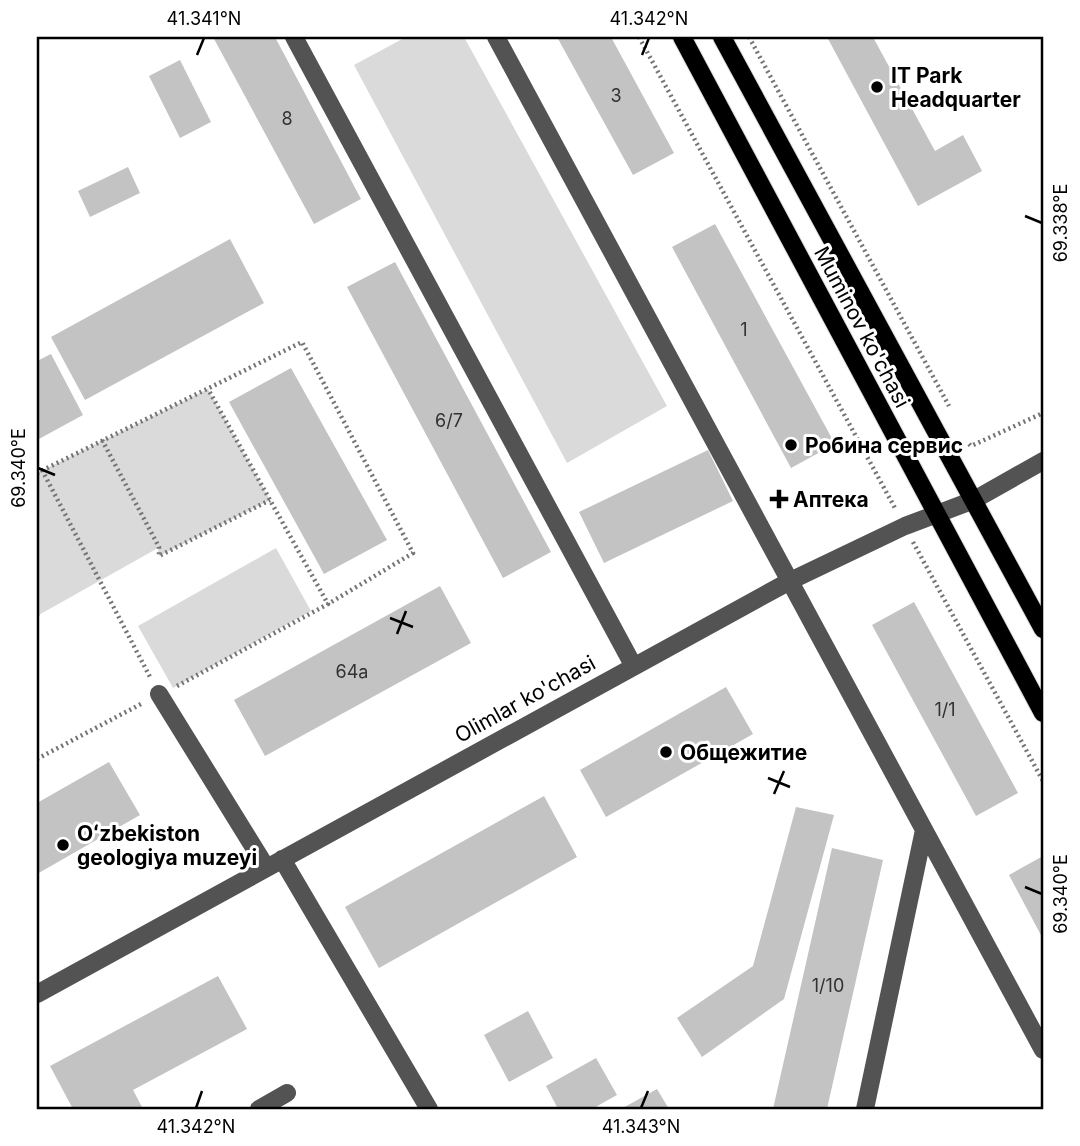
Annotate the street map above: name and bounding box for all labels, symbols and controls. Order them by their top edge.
text: 41.341°N [167,8,241,29]
text: 41.342°N [610,8,688,29]
place label: IT Park Headquarter [891,63,1021,112]
marker: IT Park Headquarter [869,79,885,95]
house number: 3 [610,85,622,106]
house number: 8 [281,108,293,129]
text: 69.338°E [1050,184,1071,262]
street label: Muminov ko'chasi [809,242,915,412]
house number: 1 [740,319,748,340]
house number: 6/7 [435,410,463,431]
text: 69.340°E [8,428,29,508]
place label: Робина сервис [805,433,963,458]
marker: Робина сервис [783,437,799,453]
place label: Аптека [793,487,869,512]
marker: Аптека [771,491,787,507]
street label: Olimlar ko'chasi [450,650,600,748]
house number: 64a [336,661,368,682]
house number: 1/1 [934,699,956,720]
place label: Общежитие [680,740,807,765]
marker: Общежитие [658,744,674,760]
place label: Oʻzbekiston geologiya muzeyi [77,821,257,870]
marker: Oʻzbekiston geologiya muzeyi [55,837,71,853]
text: 69.340°E [1050,854,1071,934]
house number: 1/10 [812,975,844,996]
text: 41.342°N [157,1116,235,1137]
text: 41.343°N [602,1116,680,1137]

